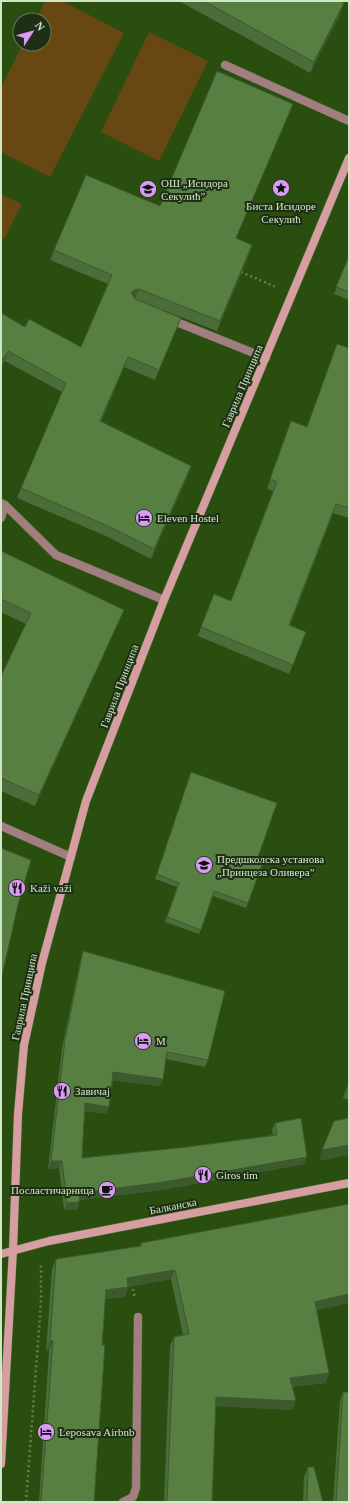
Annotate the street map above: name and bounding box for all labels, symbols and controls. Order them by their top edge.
north arrow [12,12,52,52]
text: N [33,19,47,33]
place label: ОШ „Исидора Секулић” [161,177,228,202]
place icon: Биста Исидоре Секулић [271,178,291,198]
school or university icon: ОШ „Исидора Секулић” [138,179,158,199]
place label: Биста Исидоре Секулић [246,200,316,225]
street label: Гаврила Принципа [219,343,265,429]
hotel icon: Eleven Hostel [134,508,154,528]
place label: Eleven Hostel [157,512,219,524]
street label: Гаврила Принципа [98,642,140,729]
place label: Предшколска установа „Принцеза Оливера” [217,853,324,878]
school or university icon: Предшколска установа „Принцеза Оливера” [194,855,214,875]
restaurant icon: Kaži važi [7,878,27,898]
place label: Kaži važi [30,882,72,894]
street label: Гаврила Принципа [9,952,39,1041]
hotel icon: M [133,1031,153,1051]
place label: M [156,1035,166,1047]
restaurant icon: Завичај [52,1081,72,1101]
place label: Завичај [75,1085,110,1097]
restaurant icon: Giros tim [193,1165,213,1185]
place label: Giros tim [216,1169,258,1181]
cafe icon: Посластичарница [97,1180,117,1200]
place label: Посластичарница [11,1184,94,1196]
street label: Балканска [148,1196,198,1216]
hotel icon: Leposava Airbnb [36,1422,56,1442]
place label: Leposava Airbnb [59,1426,135,1438]

